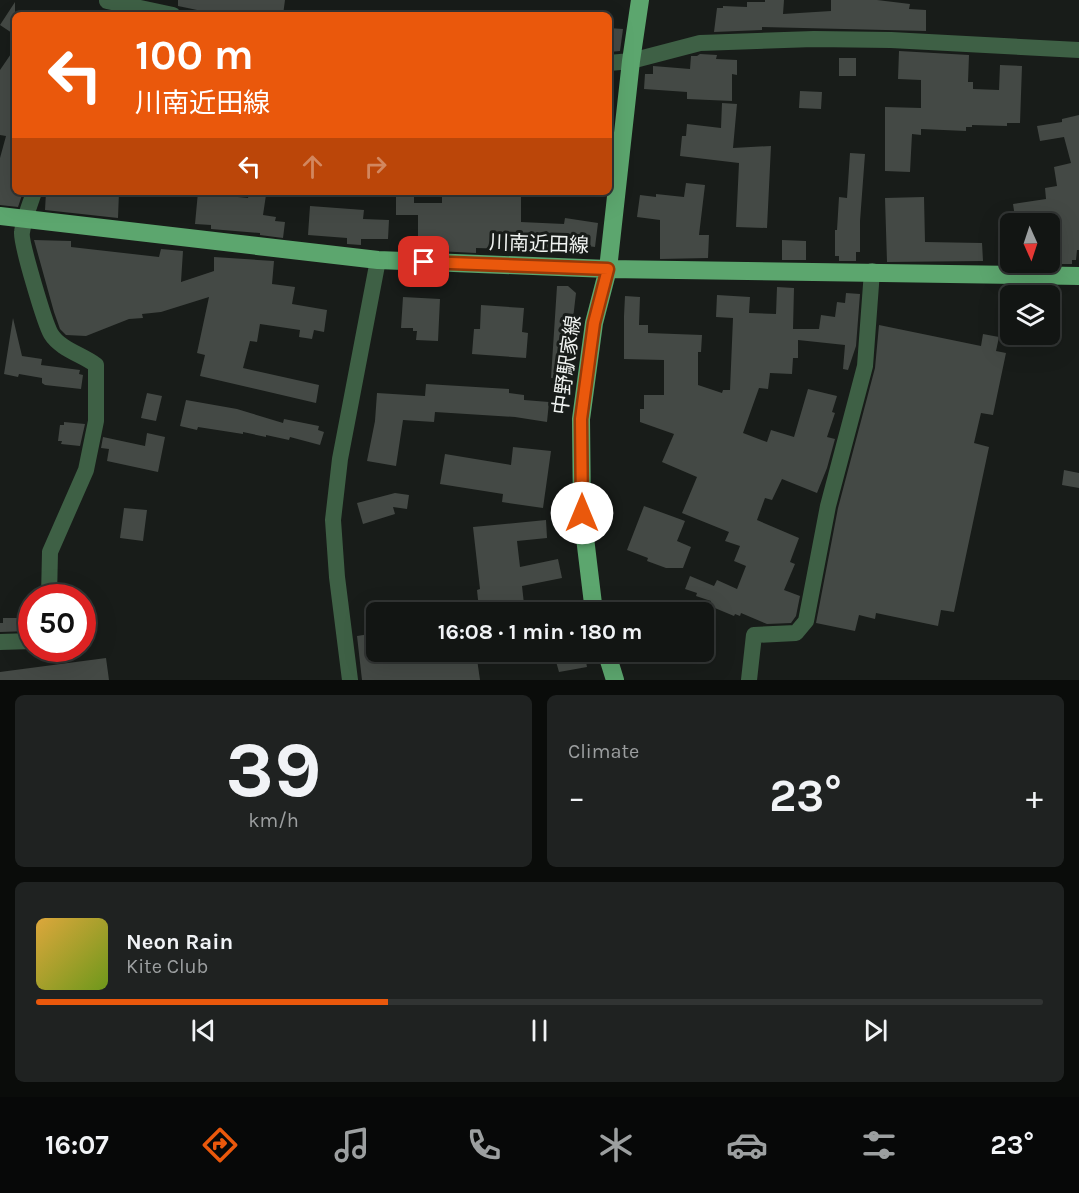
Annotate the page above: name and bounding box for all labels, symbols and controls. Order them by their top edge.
text: 100 m [135,30,254,80]
icon: left [36,36,114,114]
text: 川南近田線 [135,87,270,119]
icon: left [233,150,266,183]
icon: ahead [296,150,329,183]
icon: right [359,150,392,183]
north arrow [1000,213,1060,273]
map controls [1000,213,1060,345]
street label: 川南近田線 [489,231,589,257]
pin [398,236,449,287]
icon: arrive [407,245,440,278]
button: layers [1000,285,1060,345]
street label: 中野駅家線 [549,314,585,416]
position arrow [550,481,614,545]
speed limit sign: 50 [18,584,96,662]
text: 16:08 · 1 min · 180 m [438,619,642,645]
text: 39 [225,724,322,816]
text: Climate [568,740,639,763]
text: 23° [769,770,842,822]
text: − [568,778,585,816]
text: + [1026,778,1043,816]
text: km/h [248,809,299,832]
text: Neon Rain [126,929,233,955]
text: Kite Club [126,955,208,978]
icon: previous [187,1014,220,1047]
icon: pause [523,1014,556,1047]
icon: next [859,1014,892,1047]
icon: directions [199,1124,241,1166]
icon: music [331,1124,373,1166]
icon: phone [463,1124,505,1166]
icon: climate [595,1124,637,1166]
icon: car [726,1124,768,1166]
icon: filters [858,1124,900,1166]
text: 16:07 [45,1129,109,1161]
text: 23° [990,1129,1034,1161]

